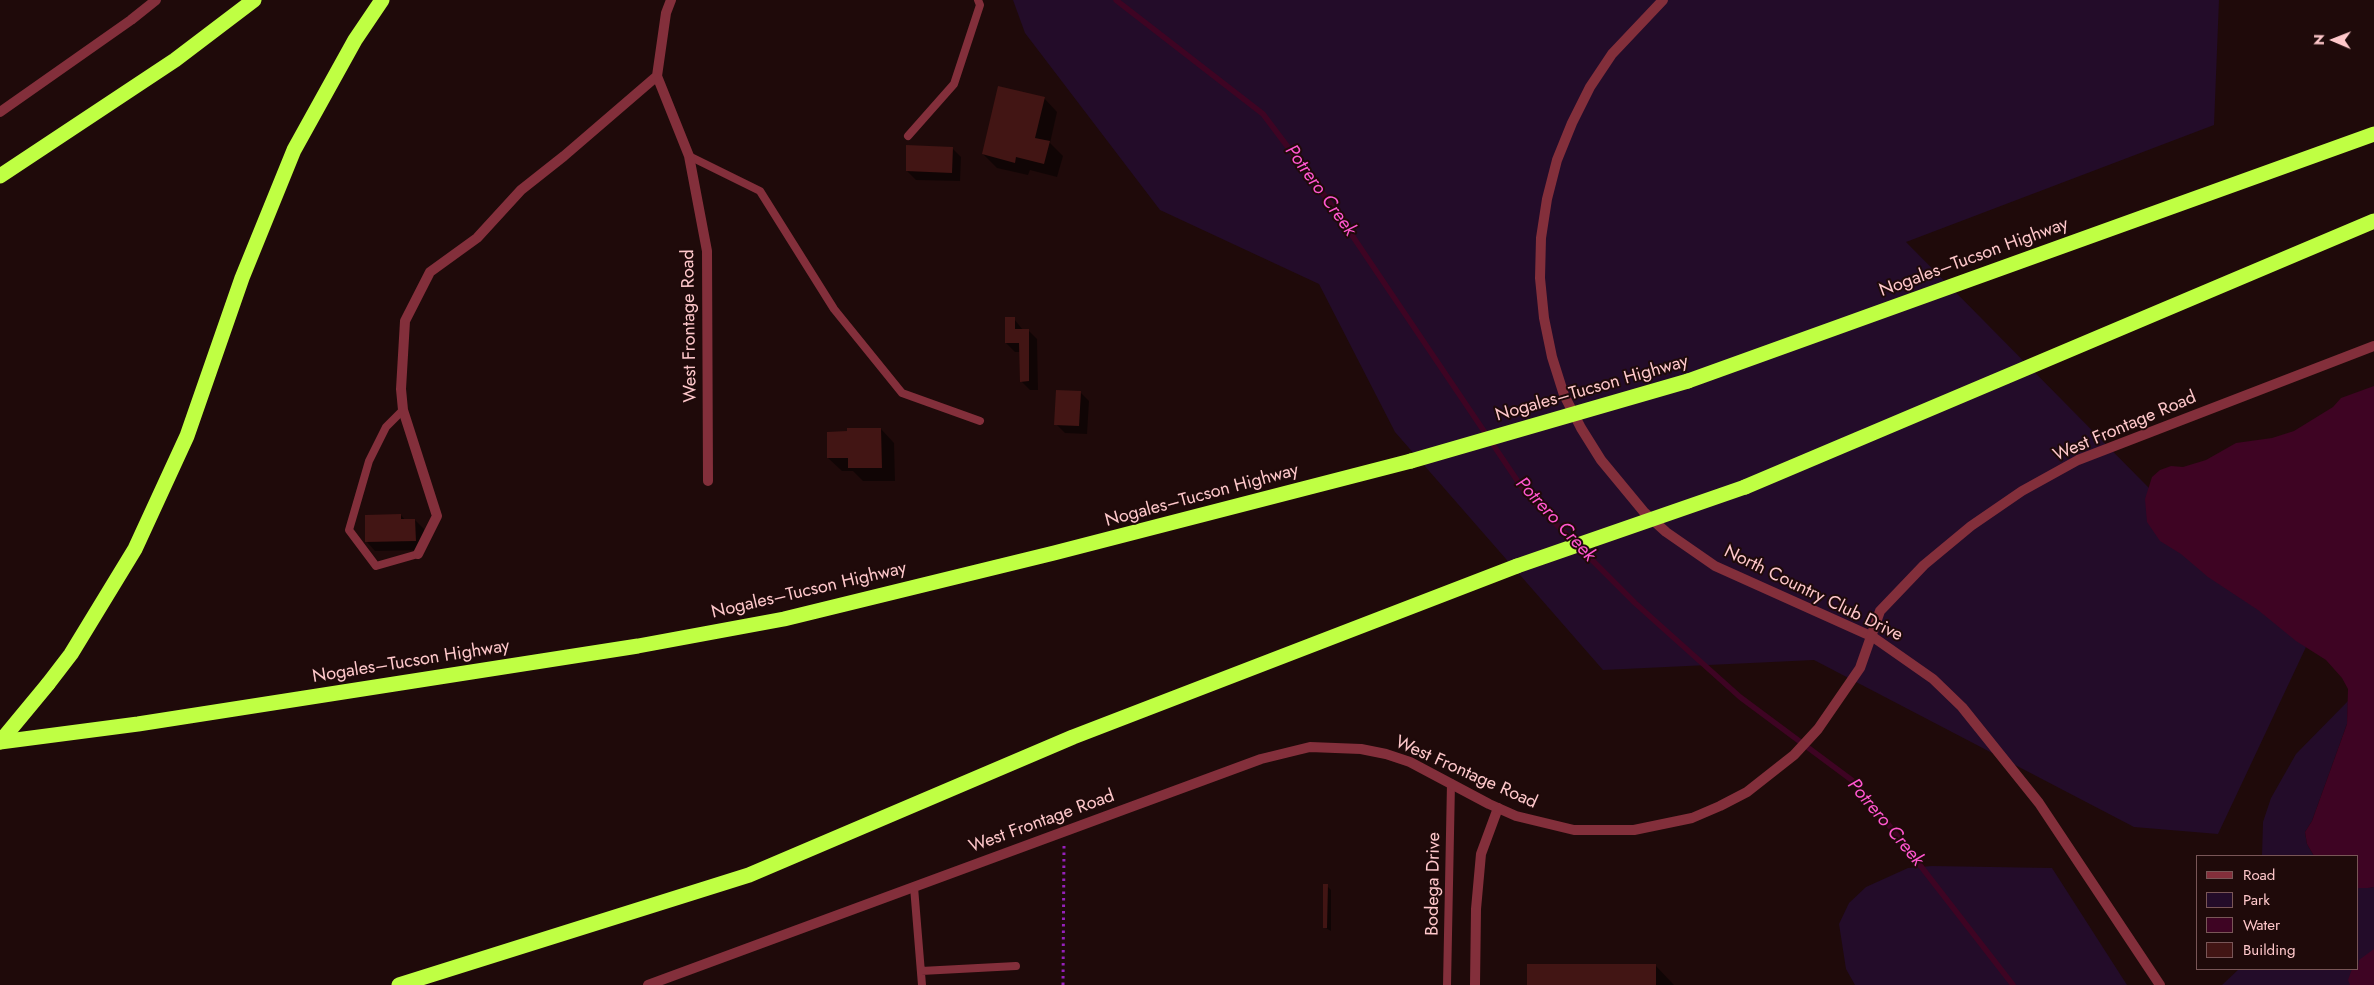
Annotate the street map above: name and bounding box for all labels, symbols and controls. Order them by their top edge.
north arrow [2309,15,2359,65]
text: N [2309,34,2329,45]
water label: Potrero Creek [1279,141,1361,241]
street label: Nogales–Tucson Highway [1877,214,2071,302]
street label: West Frontage Road [678,249,702,403]
street label: Nogales–Tucson Highway [1493,351,1691,427]
street label: West Frontage Road [2050,387,2200,467]
street label: Nogales–Tucson Highway [1103,460,1301,532]
water label: Potrero Creek [1510,473,1600,567]
street label: North Country Club Drive [1720,541,1906,647]
street label: Nogales–Tucson Highway [709,558,909,624]
street label: Nogales–Tucson Highway [311,636,511,688]
street label: West Frontage Road [1392,732,1540,814]
water label: Potrero Creek [1842,775,1928,871]
street label: West Frontage Road [966,786,1118,858]
street label: Bodega Drive [1422,832,1446,936]
legend [2196,855,2359,970]
text: Road [2243,864,2275,886]
text: Park [2243,889,2270,911]
text: Water [2243,914,2280,936]
text: Building [2243,939,2295,961]

